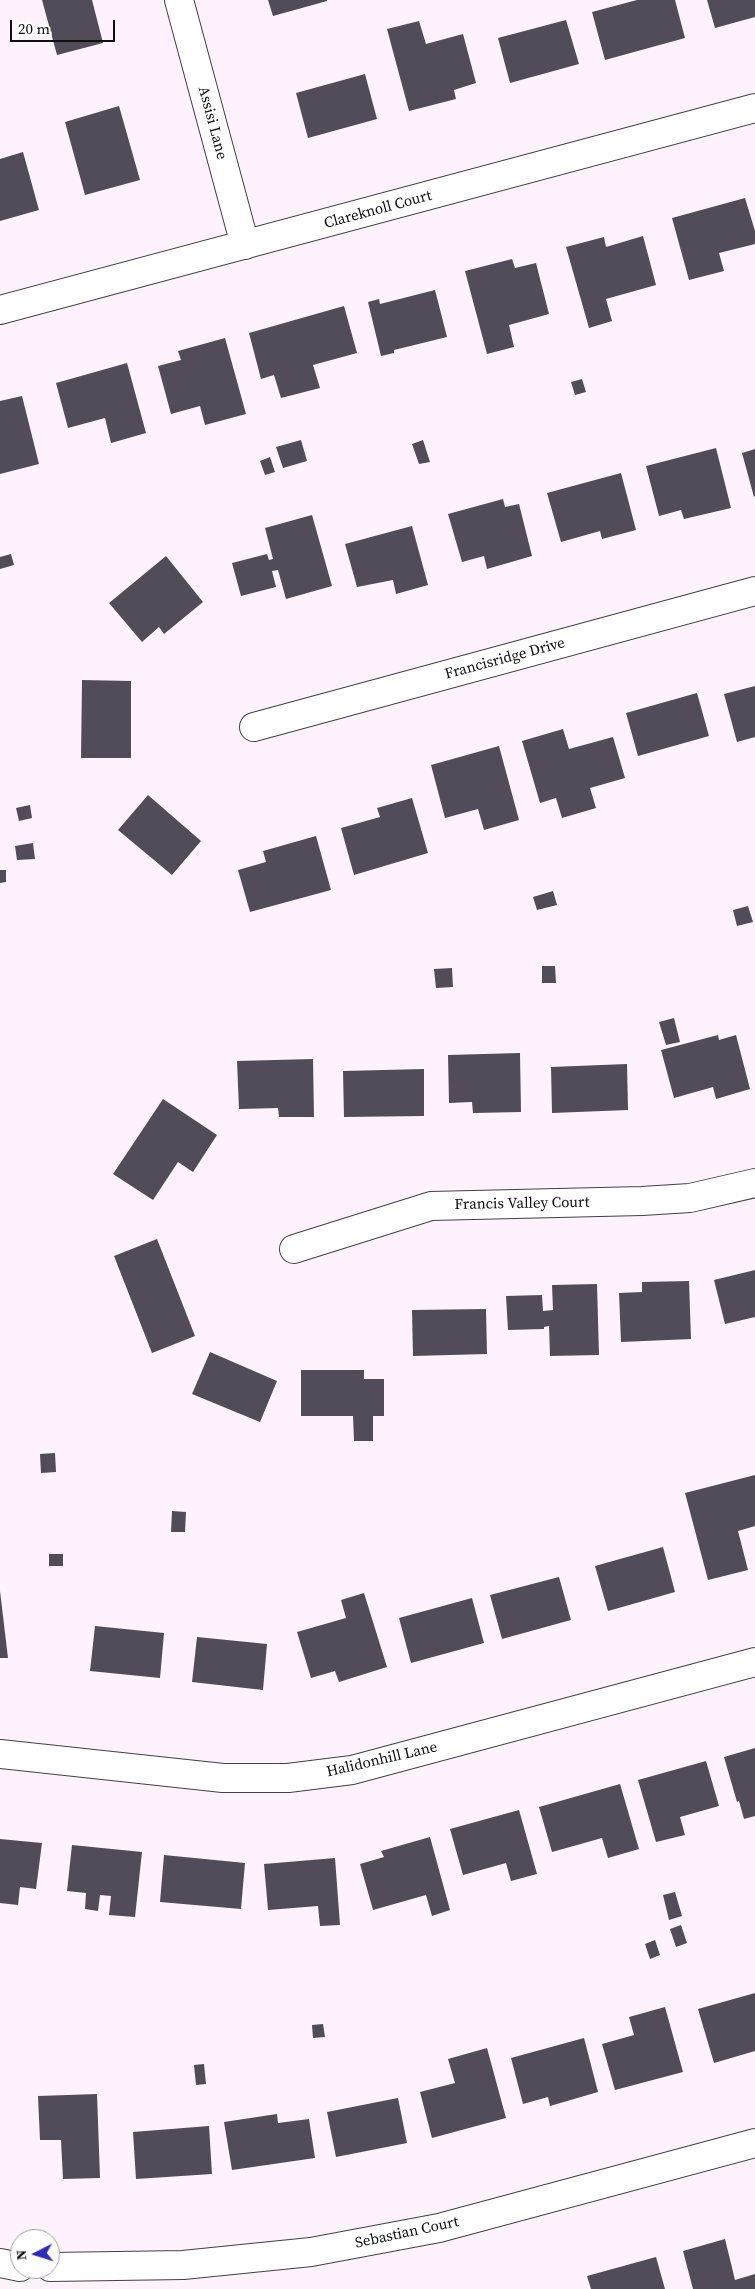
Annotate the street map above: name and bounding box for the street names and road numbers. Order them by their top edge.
street label: Assisi Lane [194,84,230,162]
street label: Clareknoll Court [322,187,434,233]
street label: Francisridge Drive [443,634,567,684]
street label: Francis Valley Court [454,1194,590,1214]
street label: Halidonhill Lane [325,1739,439,1781]
street label: Sebastian Court [354,2213,460,2253]

